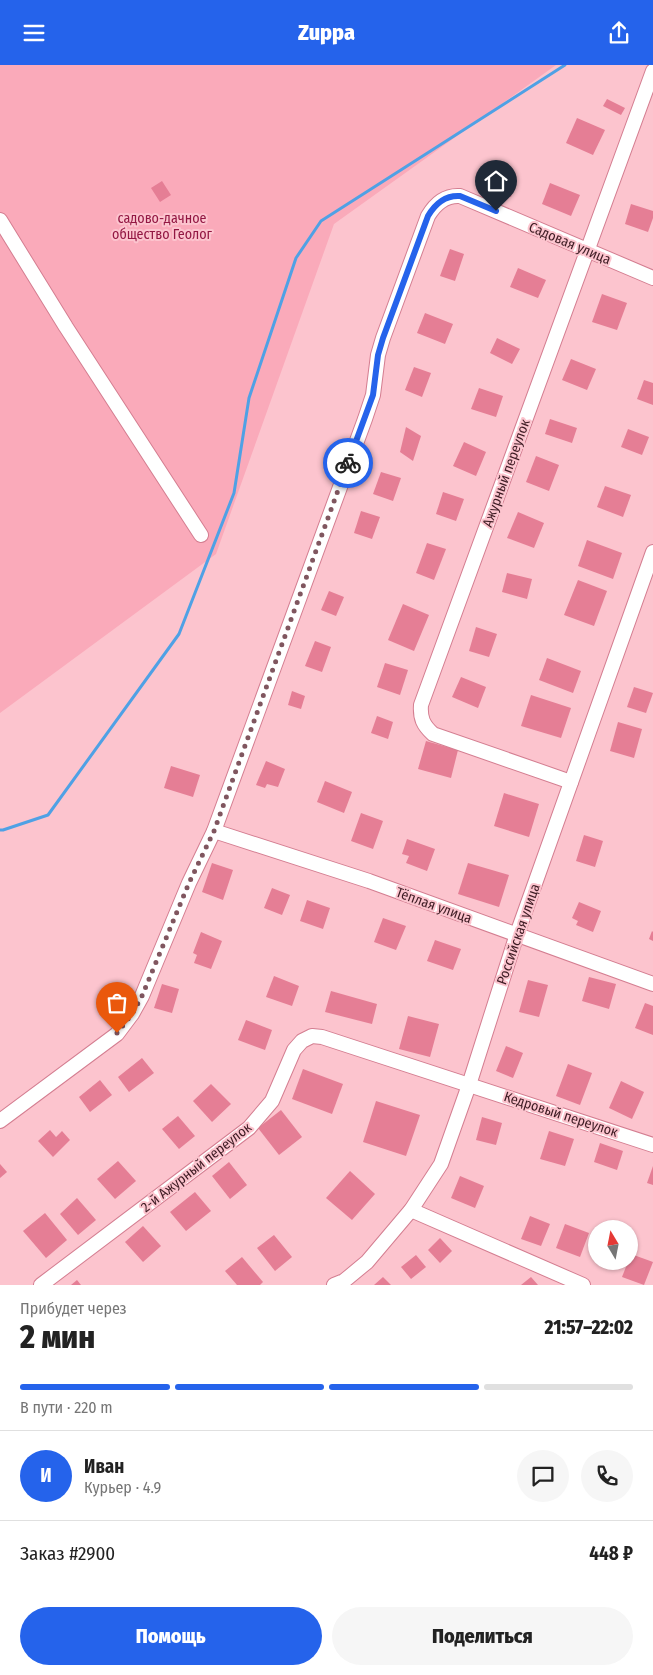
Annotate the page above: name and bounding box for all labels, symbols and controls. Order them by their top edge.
icon: menu [20,19,48,47]
text: Zuppa [298,19,355,46]
icon: share [605,19,633,47]
pin [475,160,517,211]
icon: home [482,167,510,195]
park label: садово-дачное общество Геолог [112,210,213,243]
street label: Садовая улица [526,219,613,268]
street label: Ажурный переулок [479,417,534,529]
courier [323,438,373,488]
icon: bike [334,449,362,477]
street label: Российская улица [493,881,544,987]
street label: Тёплая улица [394,884,474,927]
pin [96,982,138,1033]
icon: bag [103,989,131,1017]
street label: Кедровый переулок [502,1088,620,1141]
street label: 2-й Ажурный переулок [138,1119,255,1216]
north arrow [588,1220,638,1270]
map controls [588,1220,638,1270]
text: Прибудет через [20,1299,127,1318]
text: 21:57–22:02 [545,1316,633,1339]
text: 2 мин [20,1318,95,1356]
text: В пути · 220 m [20,1398,113,1417]
button: chat [517,1450,569,1502]
button: phone [581,1450,633,1502]
text: Иван [84,1455,124,1478]
text: И [40,1464,52,1487]
text: Курьер · 4.9 [84,1478,161,1497]
text: Заказ #2900 [20,1542,115,1565]
text: 448 ₽ [589,1542,633,1565]
button: Помощь [20,1607,322,1665]
button: Поделиться [332,1607,633,1665]

